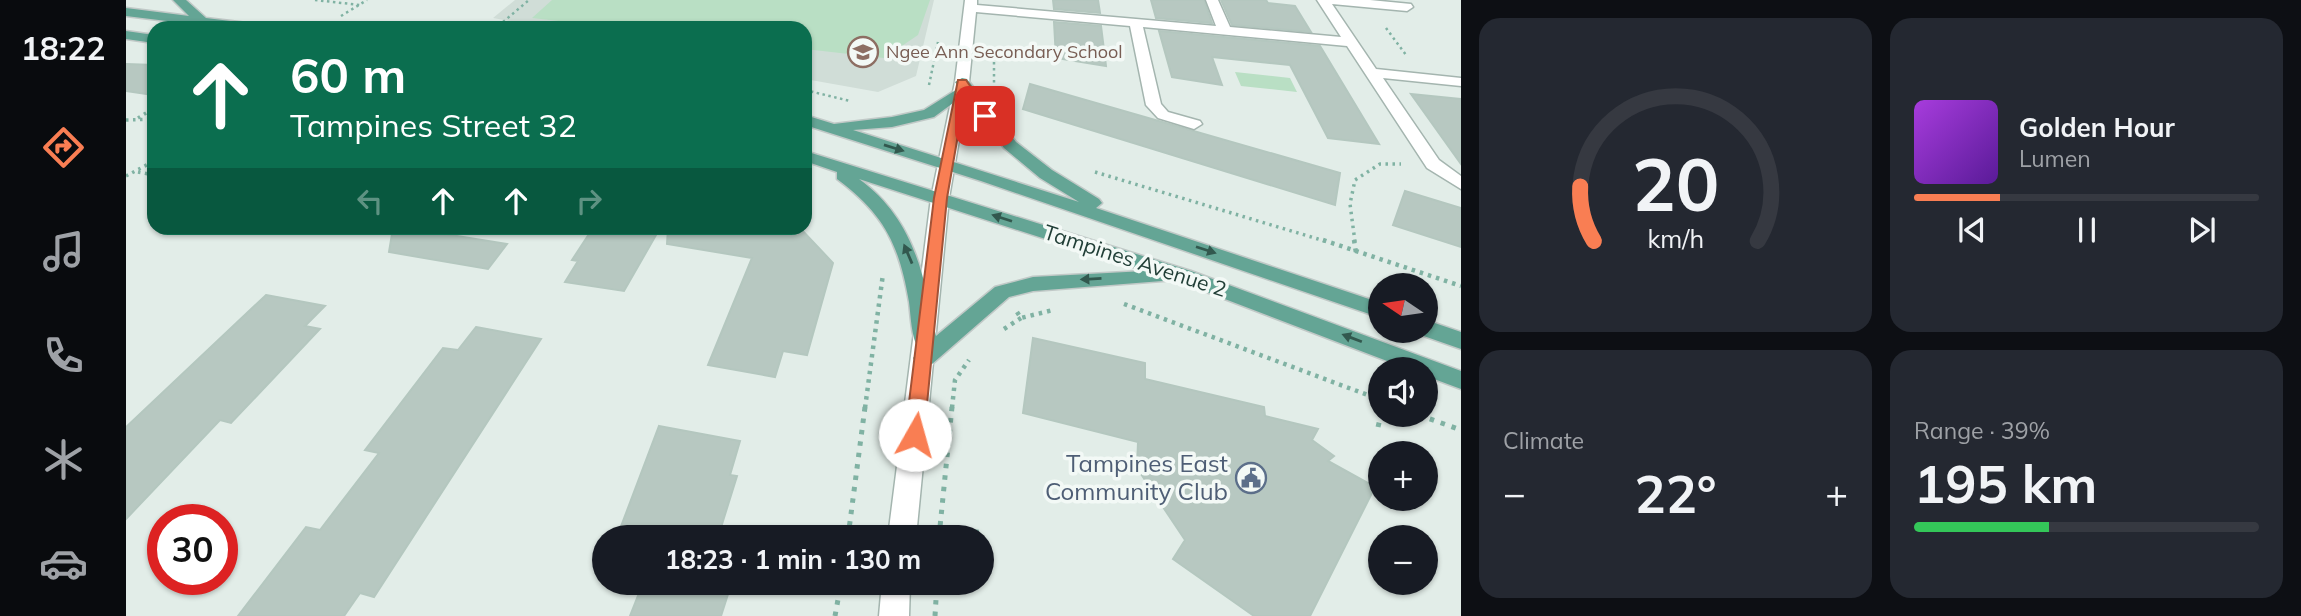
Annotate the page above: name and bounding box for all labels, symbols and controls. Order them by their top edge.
text: 18:22 [21,28,105,68]
school or university icon: Ngee Ann Secondary School [846,35,880,69]
place label: Ngee Ann Secondary School [886,40,1123,63]
text: 60 m [290,44,406,105]
icon: ahead [175,49,266,140]
pin [955,86,1015,146]
icon: arrive [966,97,1004,135]
text: Tampines Street 32 [290,105,577,145]
text: Golden Hour [2019,111,2175,144]
icon: directions [39,123,88,172]
text: 20 [1632,138,1719,229]
one-way arrow [883,143,904,153]
text: Lumen [2019,144,2091,173]
icon: left [351,182,389,220]
icon: ahead [424,182,462,220]
icon: ahead [497,182,535,220]
icon: right [570,182,608,220]
icon: previous [1953,211,1991,249]
icon: pause [2068,211,2106,249]
icon: next [2183,211,2221,249]
one-way arrow [991,212,1012,223]
street label: Tampines Avenue 2 [1041,218,1230,302]
text: km/h [1647,223,1704,254]
icon: music [39,227,88,276]
one-way arrow [902,243,913,264]
one-way arrow [1195,246,1216,256]
north arrow [1368,273,1438,343]
map controls [1368,273,1438,595]
one-way arrow [1080,274,1102,285]
icon: phone [39,331,88,380]
one-way arrow [1341,332,1362,343]
button: sound [1368,357,1438,427]
position arrow [878,398,952,472]
text: Range · 39% [1914,416,2050,445]
text: Climate [1503,426,1584,455]
icon: climate [39,435,88,484]
button: + [1368,441,1438,511]
place label: Tampines East Community Club [1045,448,1228,506]
text: 195 km [1914,451,2097,516]
public building icon: Tampines East Community Club [1234,461,1268,495]
text: 22° [1634,461,1717,526]
text: − [1503,469,1526,517]
text: + [1825,469,1848,517]
speed limit sign: 30 [147,504,238,595]
button: − [1368,525,1438,595]
icon: car [39,539,88,588]
text: 18:23 · 1 min · 130 m [665,543,921,576]

